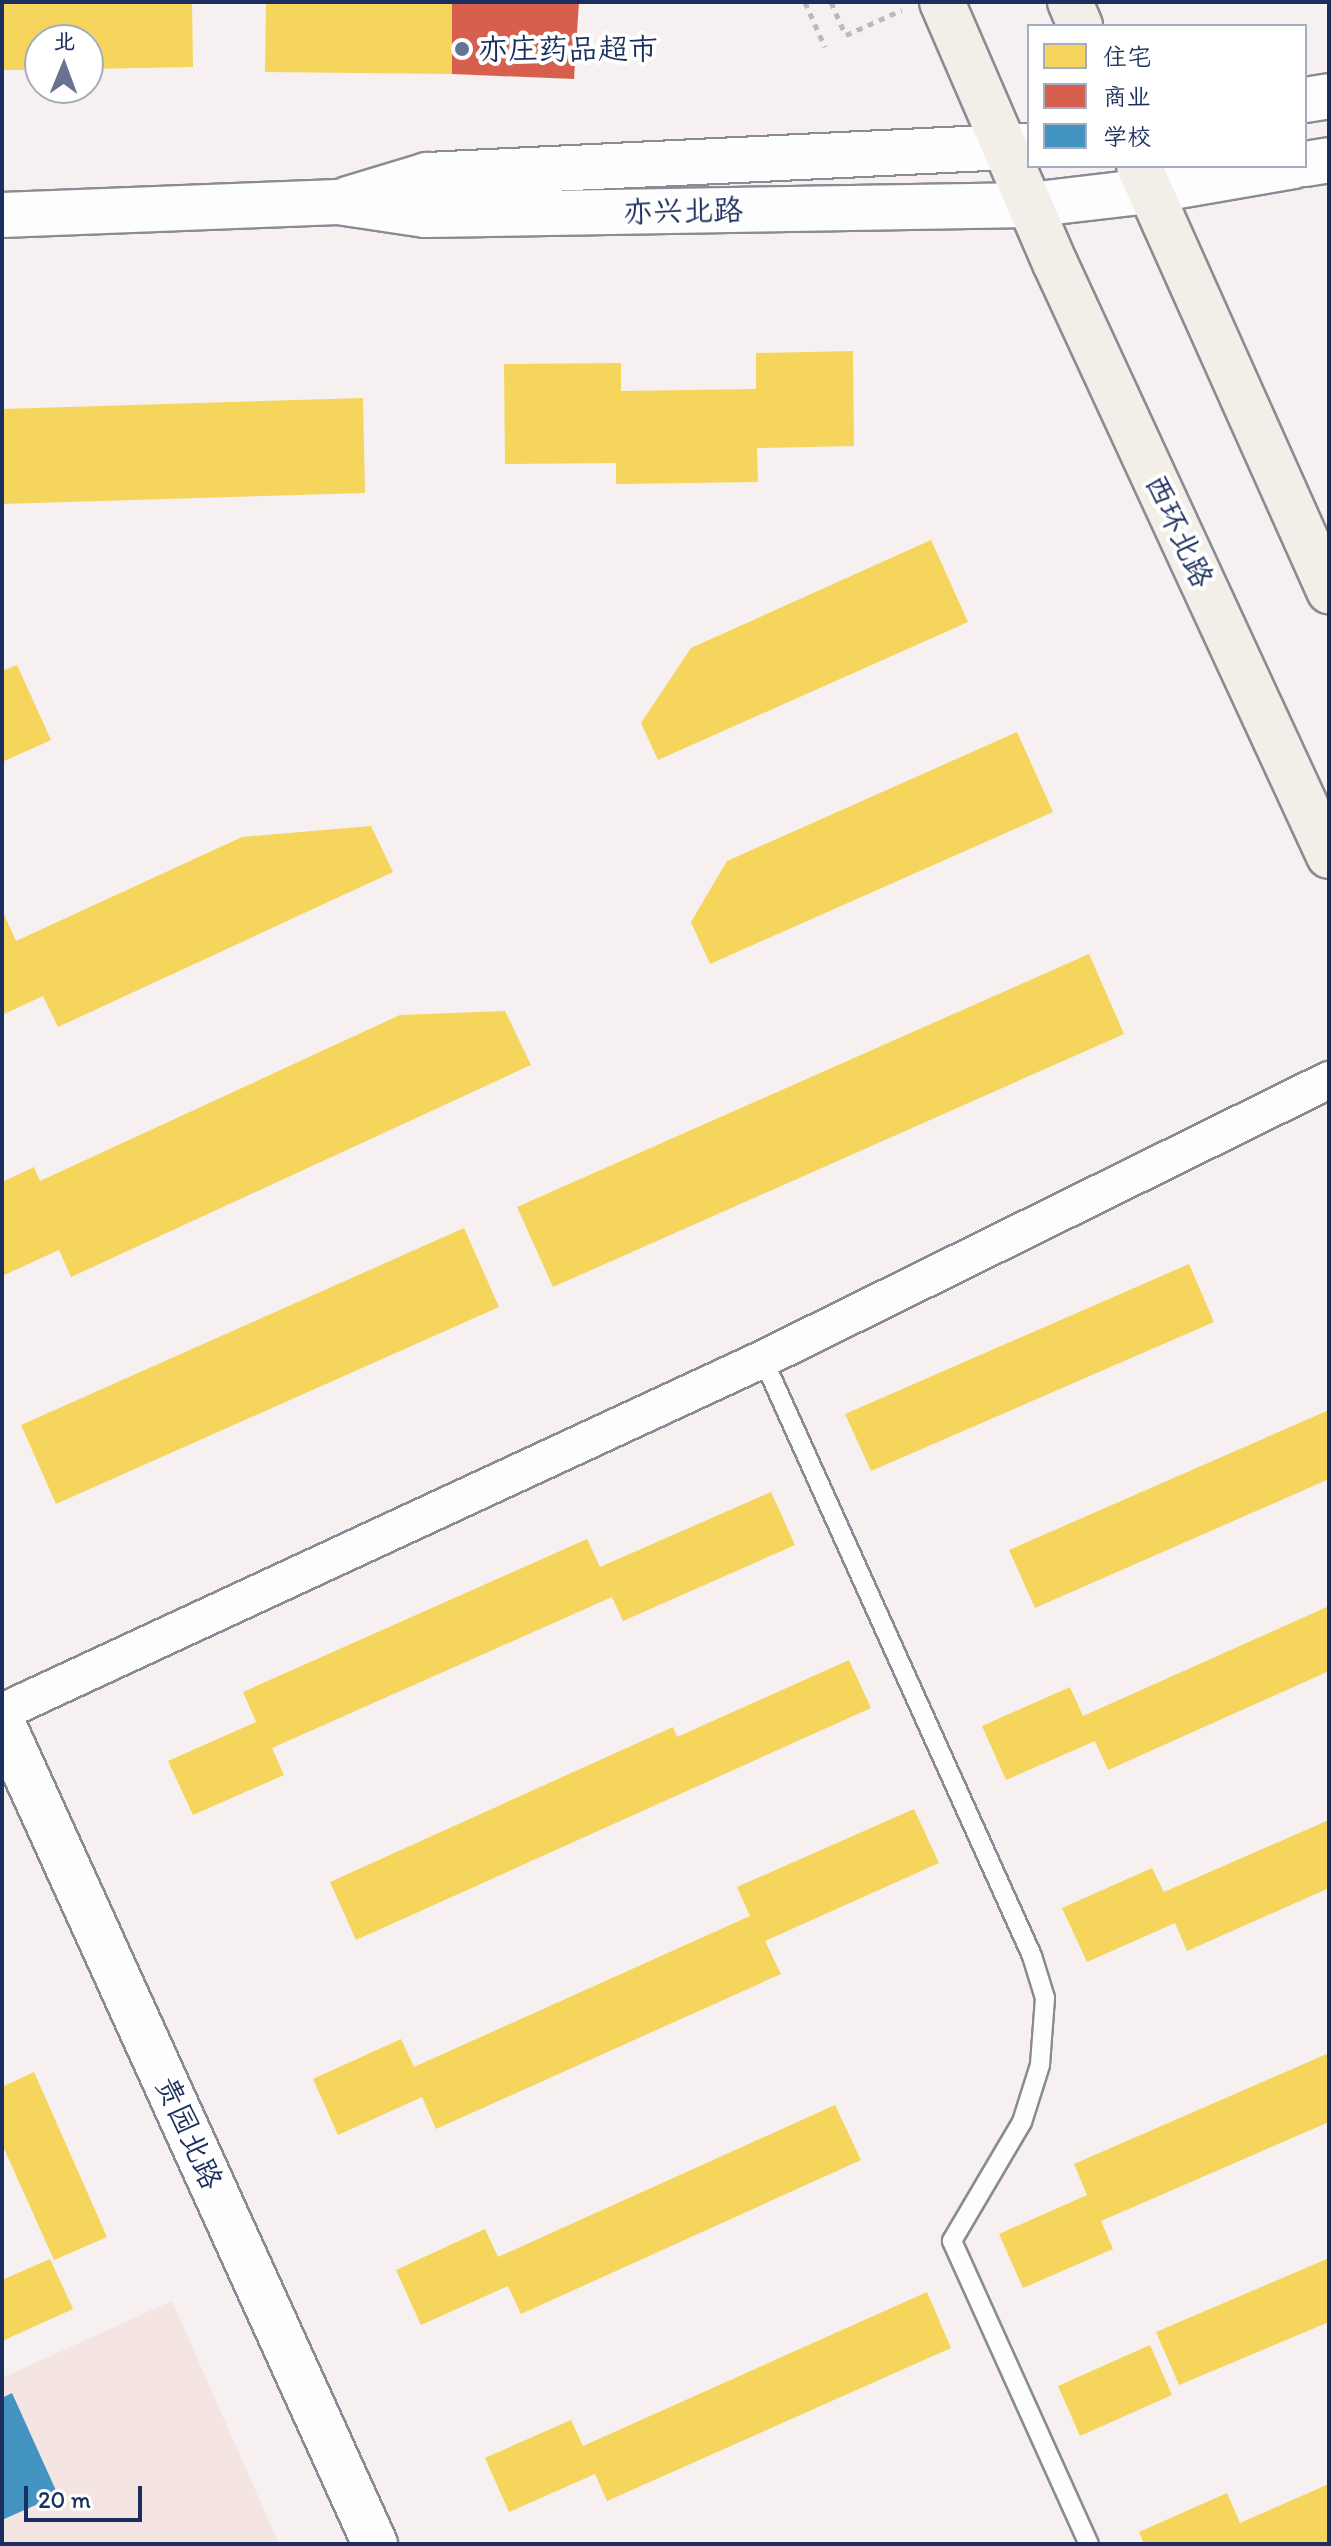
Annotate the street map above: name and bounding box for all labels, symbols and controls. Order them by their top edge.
north arrow [24,24,104,104]
legend [1027,24,1307,168]
text: 北 [53,28,76,55]
place label: 亦庄药品超市 [478,31,658,67]
marker: 亦庄药品超市 [453,40,471,58]
text: 住宅 [1103,42,1151,71]
text: 商业 [1103,82,1151,111]
text: 学校 [1103,122,1151,151]
street label: 亦兴北路 [623,192,743,230]
street label: 西环北路 [1137,469,1221,593]
street label: 贵园北路 [148,2071,230,2195]
scale bar [28,2470,146,2520]
text: 20 m [38,2485,91,2514]

